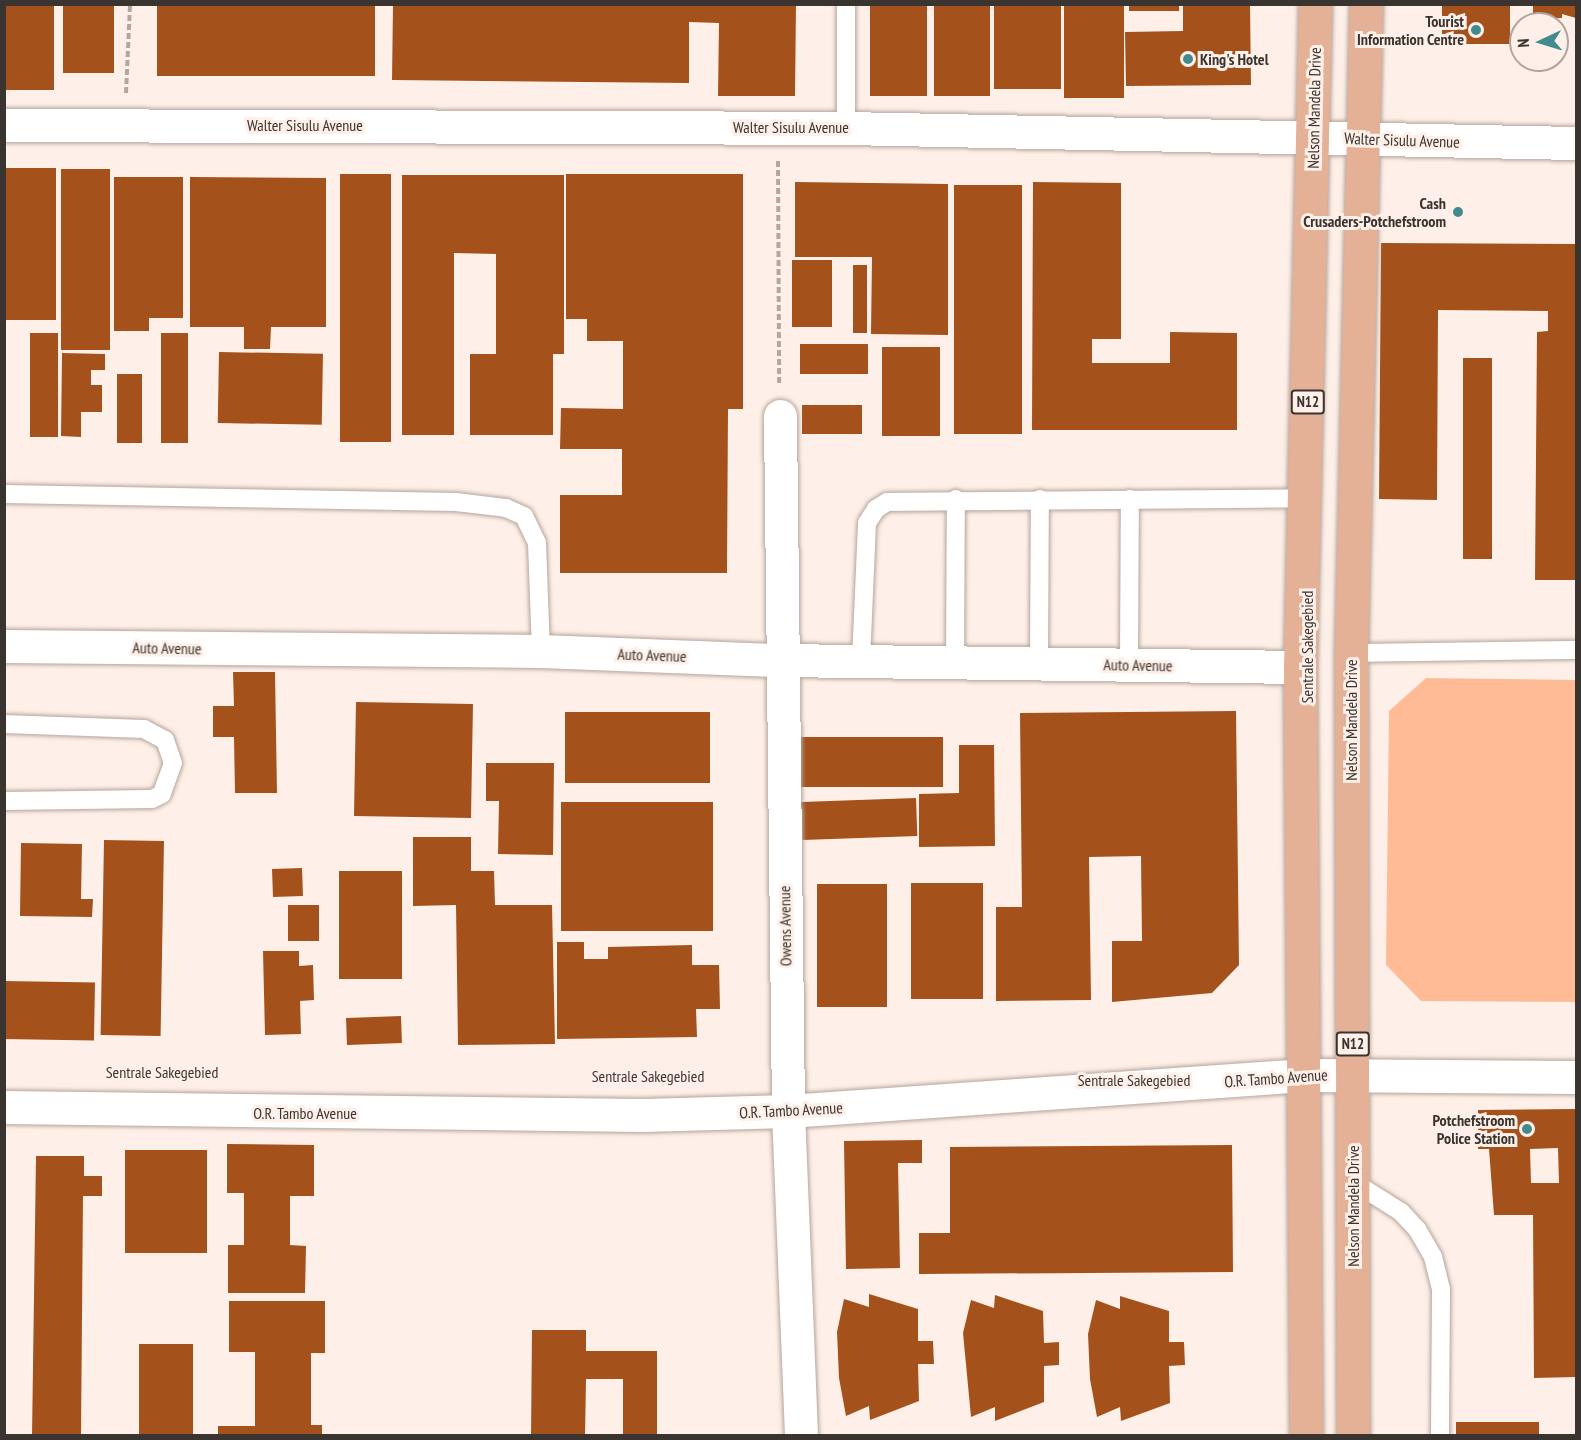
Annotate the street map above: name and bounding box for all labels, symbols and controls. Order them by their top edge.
place label: Tourist Information Centre [1357,11,1464,49]
north arrow [1509,12,1569,72]
marker: Tourist Information Centre [1469,23,1483,37]
text: N [1513,38,1533,48]
street label: Nelson Mandela Drive [1303,47,1325,169]
place label: King's Hotel [1200,49,1269,69]
marker: King's Hotel [1181,52,1195,66]
street label: Walter Sisulu Avenue [247,115,363,135]
street label: Walter Sisulu Avenue [733,117,849,137]
street label: Walter Sisulu Avenue [1344,128,1460,152]
place label: Cash Crusaders-Potchefstroom [1303,193,1446,231]
marker: Cash Crusaders-Potchefstroom [1451,205,1465,219]
road number: N12 [1290,390,1326,414]
street label: Sentrale Sakegebied [1297,591,1317,703]
street label: Auto Avenue [132,638,202,658]
street label: Auto Avenue [617,644,687,666]
street label: Auto Avenue [1103,655,1173,675]
street label: Nelson Mandela Drive [1341,659,1361,781]
street label: Owens Avenue [775,885,795,967]
road number: N12 [1335,1032,1371,1056]
street label: Sentrale Sakegebied [106,1062,218,1082]
street label: O.R. Tambo Avenue [1223,1065,1329,1091]
street label: Sentrale Sakegebied [592,1066,704,1086]
street label: Sentrale Sakegebied [1078,1070,1190,1090]
street label: O.R. Tambo Avenue [738,1098,844,1122]
street label: O.R. Tambo Avenue [252,1103,358,1123]
place label: Potchefstroom Police Station [1432,1110,1515,1148]
marker: Potchefstroom Police Station [1520,1122,1534,1136]
street label: Nelson Mandela Drive [1343,1145,1363,1267]

